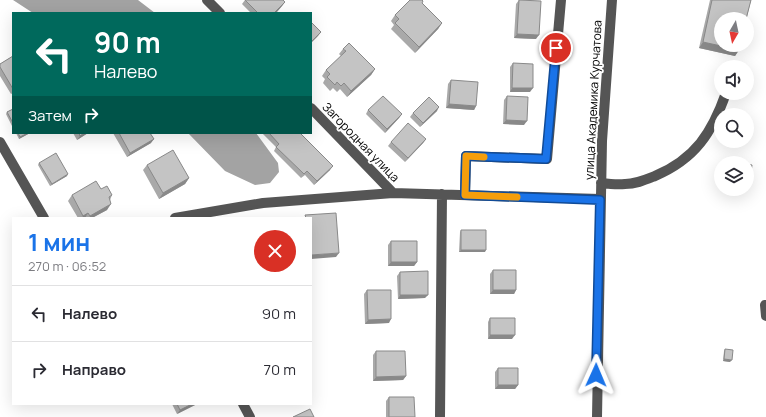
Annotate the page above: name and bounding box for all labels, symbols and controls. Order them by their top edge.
north arrow [714,12,754,52]
map controls [714,12,754,196]
street label: улица Академика Курчатова [580,20,606,180]
text: 90 m [94,23,161,61]
icon: left [28,28,80,80]
pin [539,31,573,65]
icon: arrive [545,37,567,59]
text: Налево [94,59,158,83]
button: sound [714,60,754,100]
street label: Загородная улица [319,99,403,185]
icon: right [80,104,102,126]
text: Затем [28,105,72,126]
button: search [714,108,754,148]
button: layers [714,156,754,196]
text: 1 мин [28,225,90,258]
button: close [254,230,296,272]
text: 270 m · 06:52 [28,257,106,275]
icon: left [28,303,50,325]
text: Налево [62,303,117,324]
text: 90 m [262,303,296,324]
position arrow [575,354,617,396]
icon: right [28,359,50,381]
text: Направо [62,359,126,380]
text: 70 m [264,359,296,380]

